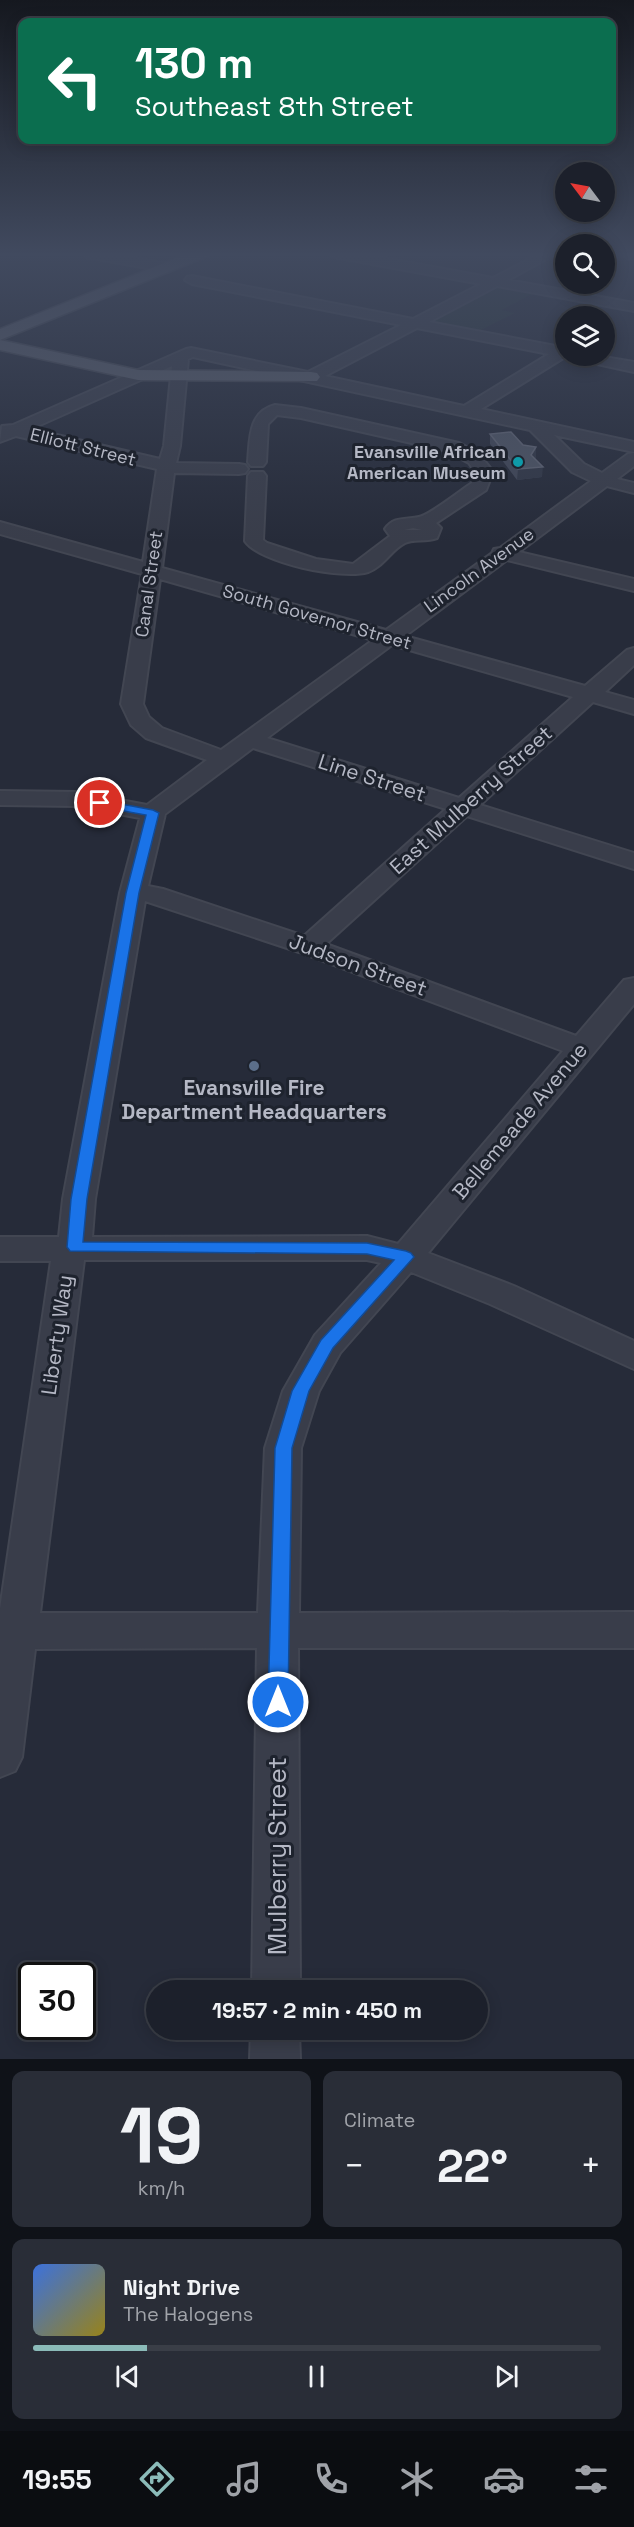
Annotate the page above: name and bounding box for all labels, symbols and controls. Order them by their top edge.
text: 130 m [135,37,253,90]
icon: left [36,42,114,120]
text: Southeast 8th Street [135,89,414,124]
north arrow [555,162,615,222]
map controls [555,162,615,366]
button: search [555,234,615,294]
button: layers [555,306,615,366]
street label: Elliott Street [28,422,138,471]
place label: Evansville African American Museum [347,440,506,484]
marker: Evansville African American Museum [511,455,525,469]
street label: Lincoln Avenue [419,522,538,617]
street label: Canal Street [130,529,167,639]
street label: South Governor Street [220,579,414,654]
street label: East Mulberry Street [384,719,558,880]
street label: Line Street [315,747,429,808]
pin [74,777,125,828]
icon: arrive [83,786,116,819]
street label: Judson Street [286,927,431,1002]
street label: Bellemeade Avenue [446,1037,593,1205]
marker: Evansville Fire Department Headquarters [247,1059,261,1073]
place label: Evansville Fire Department Headquarters [121,1074,387,1125]
street label: Liberty Way [35,1273,78,1397]
position arrow [246,1670,310,1734]
street label: Mulberry Street [260,1757,294,1955]
speed limit sign: 30 [18,1962,96,2040]
text: 19:57 · 2 min · 450 m [212,1996,422,2024]
text: 19 [120,2086,203,2186]
text: Climate [344,2107,415,2133]
text: 22° [437,2138,508,2195]
text: − [344,2145,364,2187]
text: + [581,2145,601,2187]
text: km/h [138,2175,185,2201]
text: Night Drive [123,2273,240,2301]
text: The Halogens [123,2301,253,2327]
icon: previous [111,2360,144,2393]
icon: pause [300,2360,333,2393]
icon: next [490,2360,523,2393]
icon: directions [136,2458,178,2500]
icon: music [223,2458,265,2500]
icon: phone [310,2458,352,2500]
icon: climate [396,2458,438,2500]
icon: car [483,2458,525,2500]
icon: filters [570,2458,612,2500]
text: 19:55 [22,2462,92,2497]

